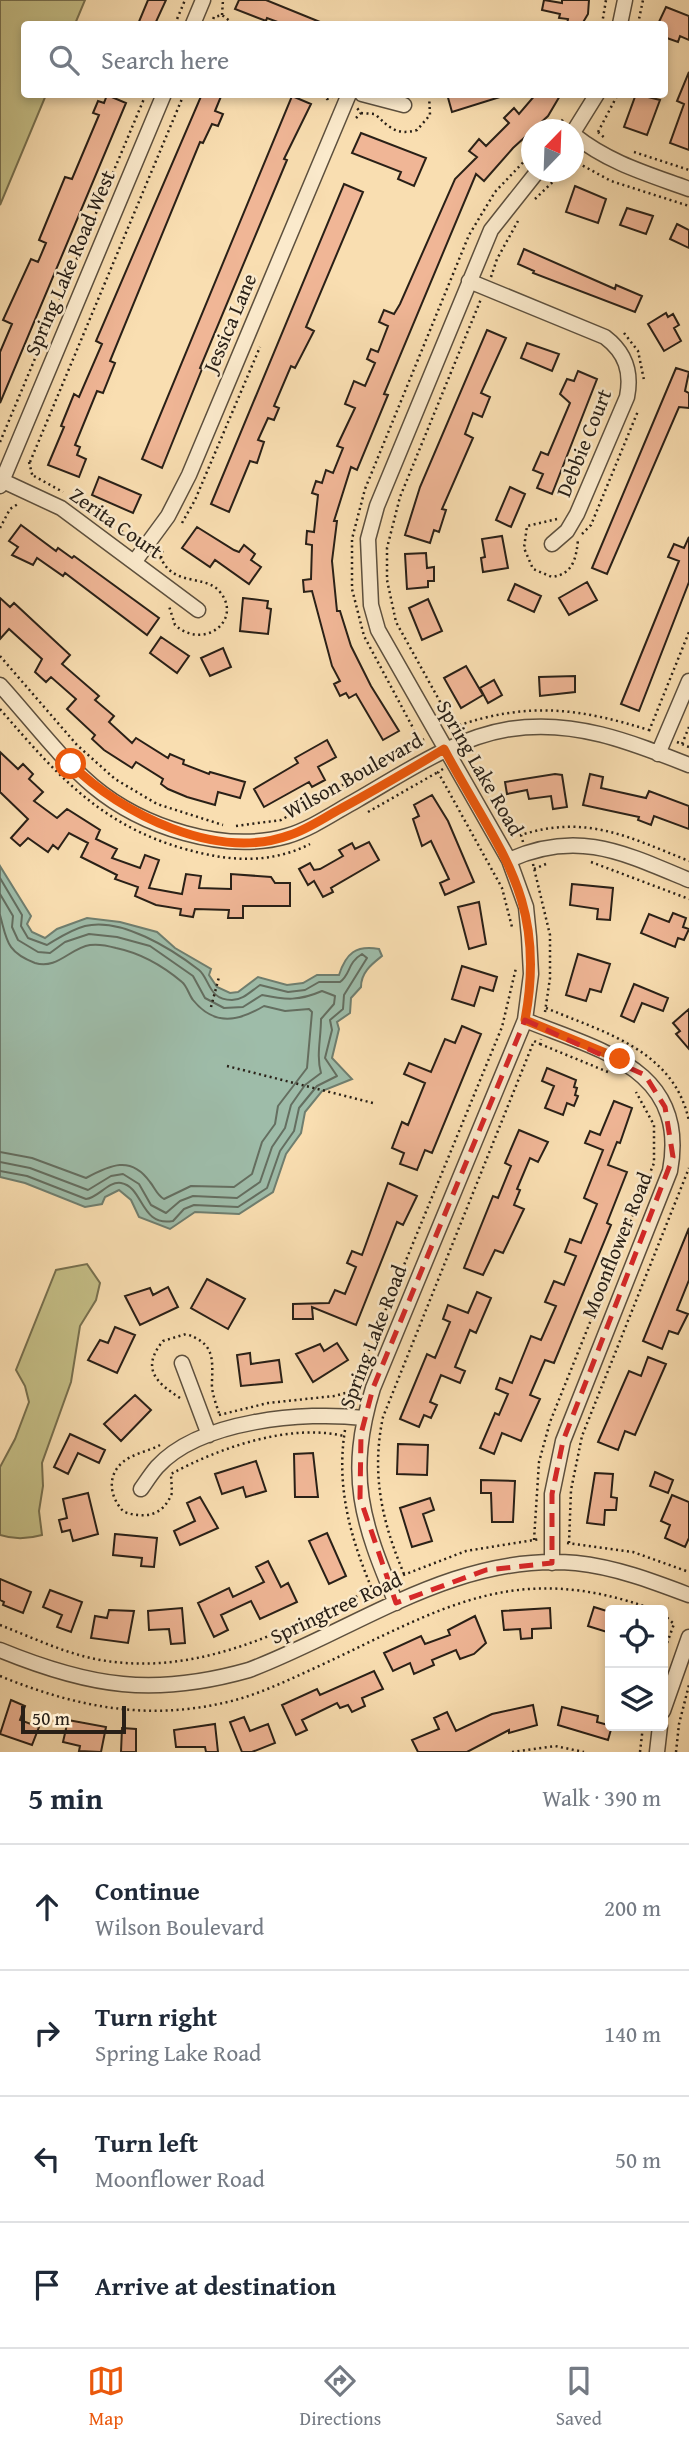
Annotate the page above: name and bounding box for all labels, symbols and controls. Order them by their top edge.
search box [21,21,668,98]
text: Search here [101,40,229,79]
icon: search [45,41,83,79]
north arrow [521,119,584,182]
street label: Spring Lake Road West [16,165,123,360]
street label: Jessica Lane [194,268,264,380]
street label: Debbie Court [548,383,620,502]
street label: Zerita Court [64,479,170,566]
street label: Spring Lake Road [429,694,532,842]
street label: Wilson Boulevard [278,724,429,827]
route start [55,748,86,779]
route end [604,1043,635,1074]
street label: Moonflower Road [573,1166,660,1322]
street label: Spring Lake Road [331,1260,414,1413]
street label: Springtree Road [265,1563,408,1652]
map controls [605,1605,668,1731]
button: locate [605,1605,668,1668]
button: layers [605,1668,668,1731]
scale bar [21,1703,126,1735]
text: 50 m [32,1704,70,1732]
text: 5 min [28,1776,103,1820]
text: Walk · 390 m [542,1781,661,1814]
text: Continue [95,1871,200,1910]
icon: ahead [28,1888,66,1926]
text: 200 m [604,1891,661,1924]
text: Wilson Boulevard [95,1910,264,1943]
text: Turn right [95,1997,217,2036]
icon: right [28,2014,66,2052]
text: 140 m [604,2017,661,2050]
text: Spring Lake Road [95,2036,261,2069]
text: Turn left [95,2123,198,2162]
icon: left [28,2140,66,2178]
text: 50 m [615,2143,661,2176]
text: Moonflower Road [95,2162,265,2195]
icon: arrive [28,2266,66,2304]
text: Arrive at destination [95,2266,336,2305]
tab: Map [87,2362,125,2432]
tab: Directions [300,2362,381,2432]
tab: Saved [556,2362,602,2432]

